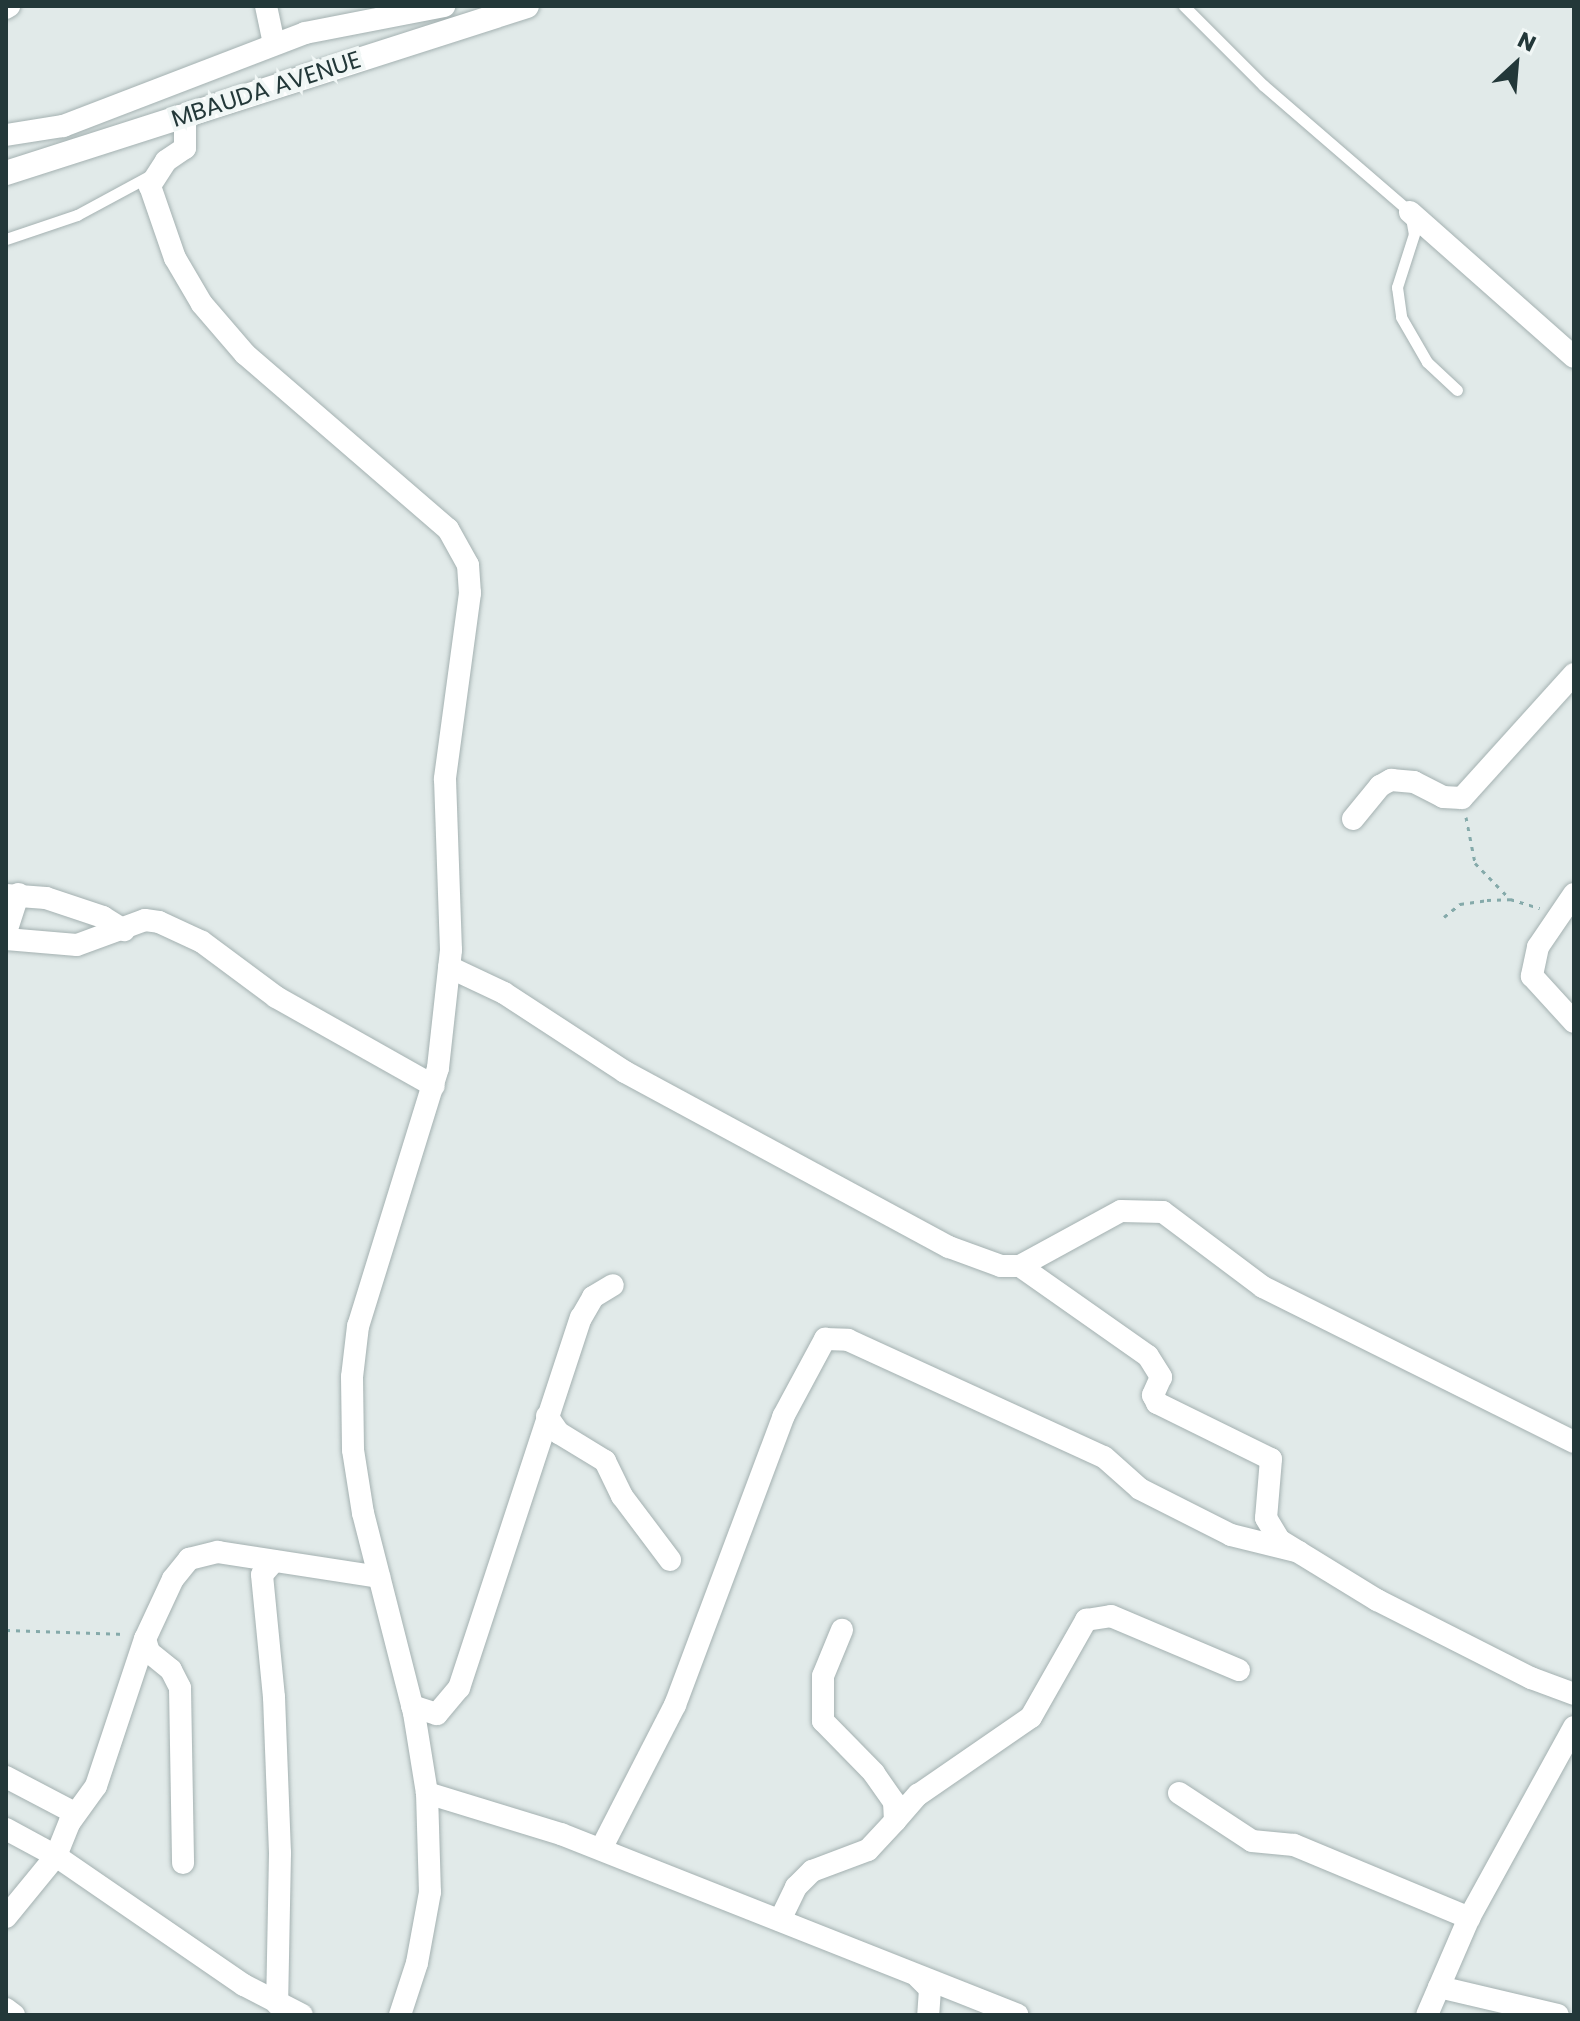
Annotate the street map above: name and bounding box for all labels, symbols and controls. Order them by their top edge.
north arrow [1476,24,1556,104]
text: N [1513,24,1541,60]
street label: MBAUDA AVENUE [168,45,364,133]

